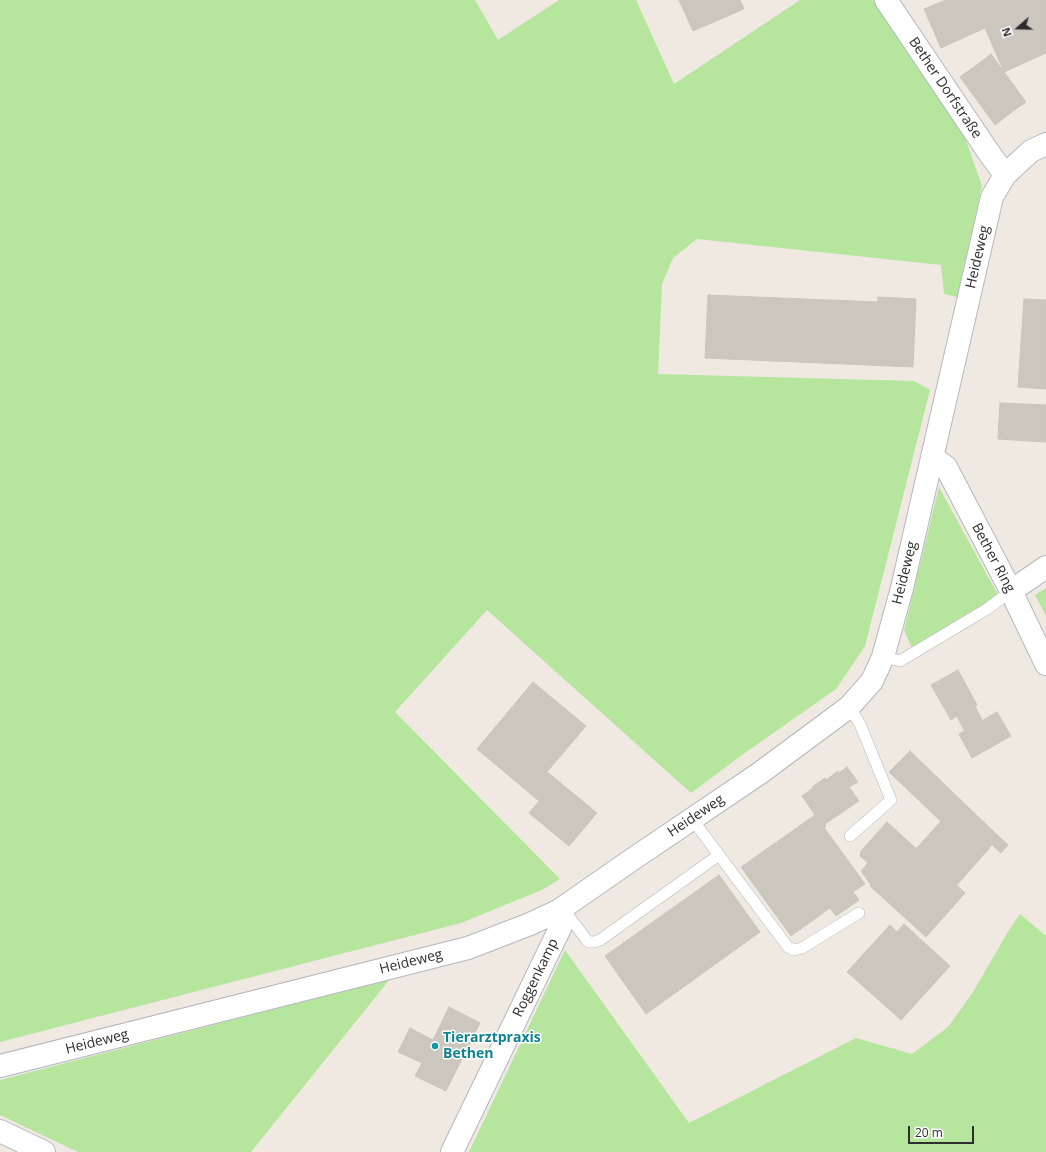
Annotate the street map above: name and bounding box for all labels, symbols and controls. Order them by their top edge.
north arrow [998,8,1038,48]
text: N [998,26,1015,39]
street label: Bether Dorfstraße [905,34,985,142]
street label: Heideweg [963,224,993,290]
street label: Bether Ring [968,520,1018,596]
street label: Heideweg [889,540,921,606]
street label: Heideweg [665,791,727,841]
street label: Roggenkamp [510,936,562,1020]
street label: Heideweg [378,946,444,978]
street label: Heideweg [64,1026,130,1058]
place label: Tierarztpraxis Bethen [443,1030,541,1062]
marker: Tierarztpraxis Bethen [430,1041,440,1051]
scale bar [910,1118,976,1144]
text: 20 m [915,1124,943,1141]

